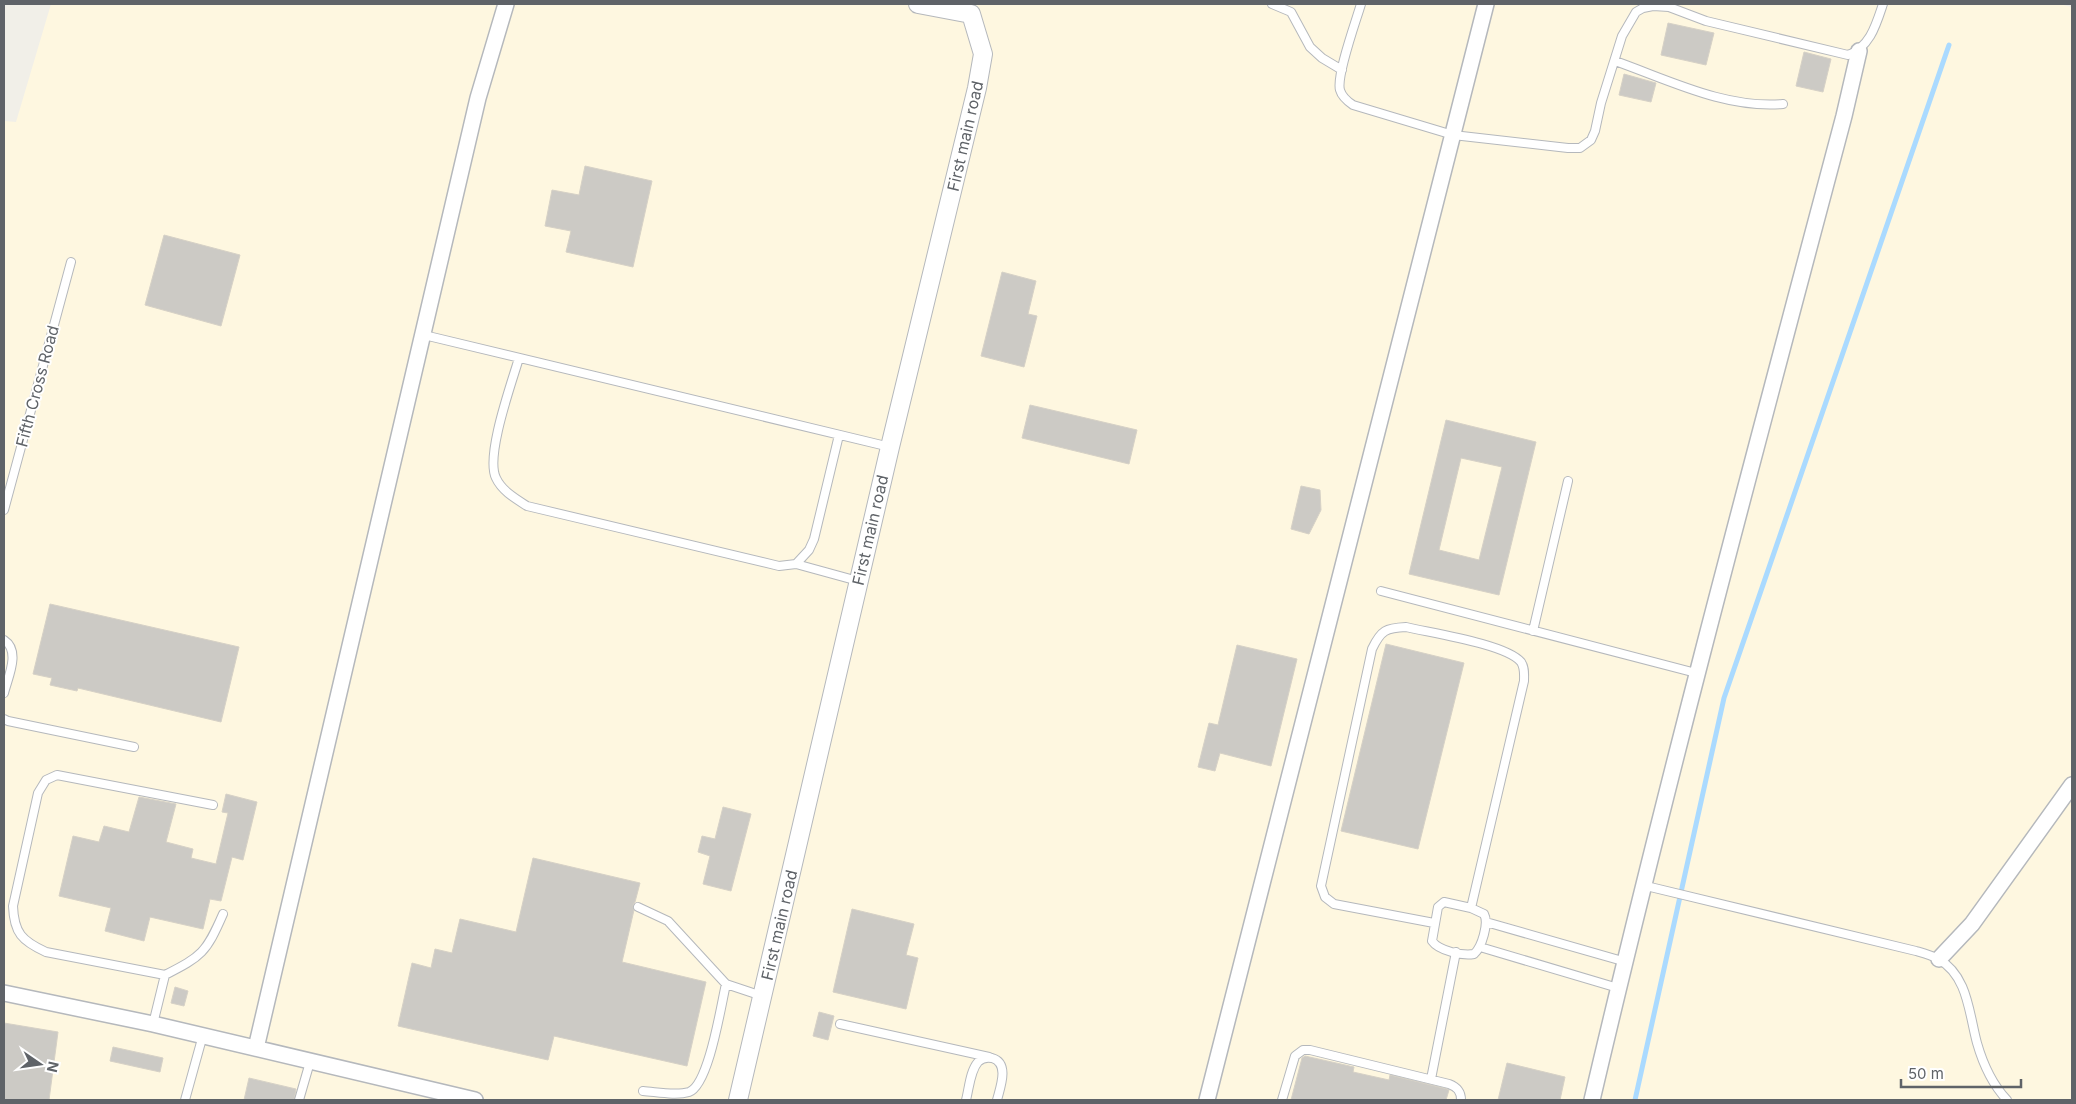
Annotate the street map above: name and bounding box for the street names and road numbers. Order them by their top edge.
street label: First main road [943,79,987,193]
street label: Fifth Cross Road [11,323,63,449]
street label: First main road [848,473,892,587]
street label: First main road [757,868,801,982]

